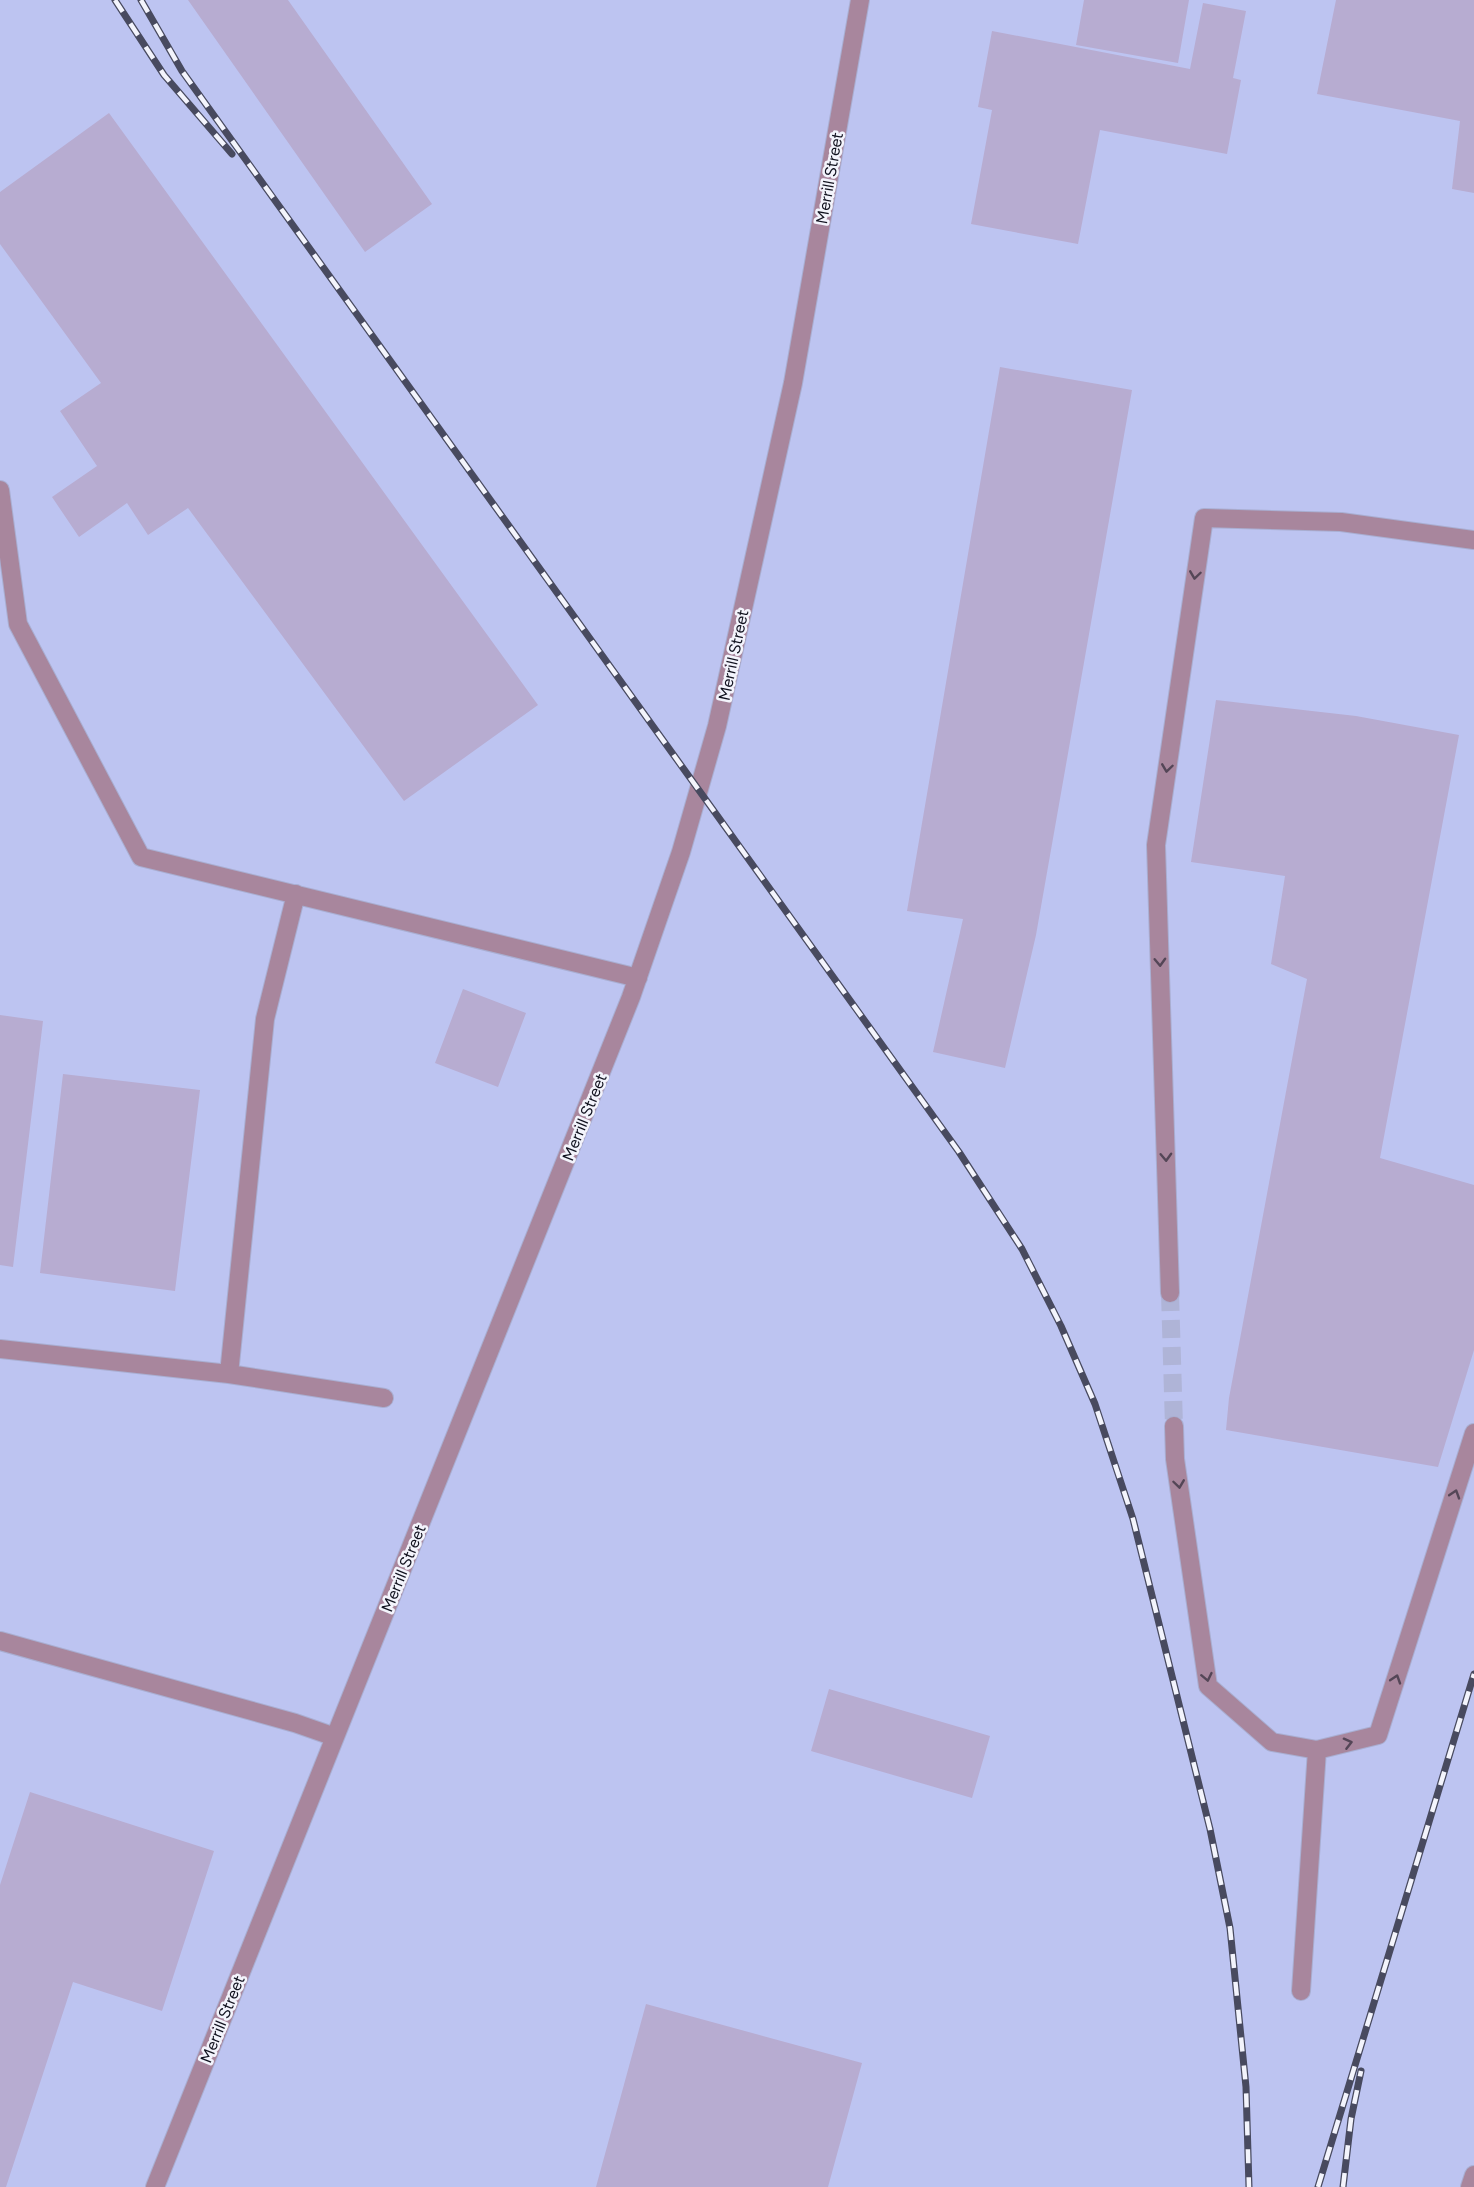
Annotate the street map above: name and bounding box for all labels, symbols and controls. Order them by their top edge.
street label: Merrill Street [812,131,847,225]
one-way arrow [1190,571,1202,580]
street label: Merrill Street [715,608,752,702]
one-way arrow [1162,764,1174,773]
one-way arrow [1153,958,1166,967]
street label: Merrill Street [558,1071,611,1164]
one-way arrow [1160,1153,1172,1162]
one-way arrow [1172,1480,1184,1489]
one-way arrow [1448,1489,1460,1500]
street label: Merrill Street [377,1522,430,1615]
one-way arrow [1200,1672,1213,1682]
one-way arrow [1389,1674,1401,1685]
one-way arrow [1342,1737,1352,1750]
street label: Merrill Street [196,1973,249,2066]

